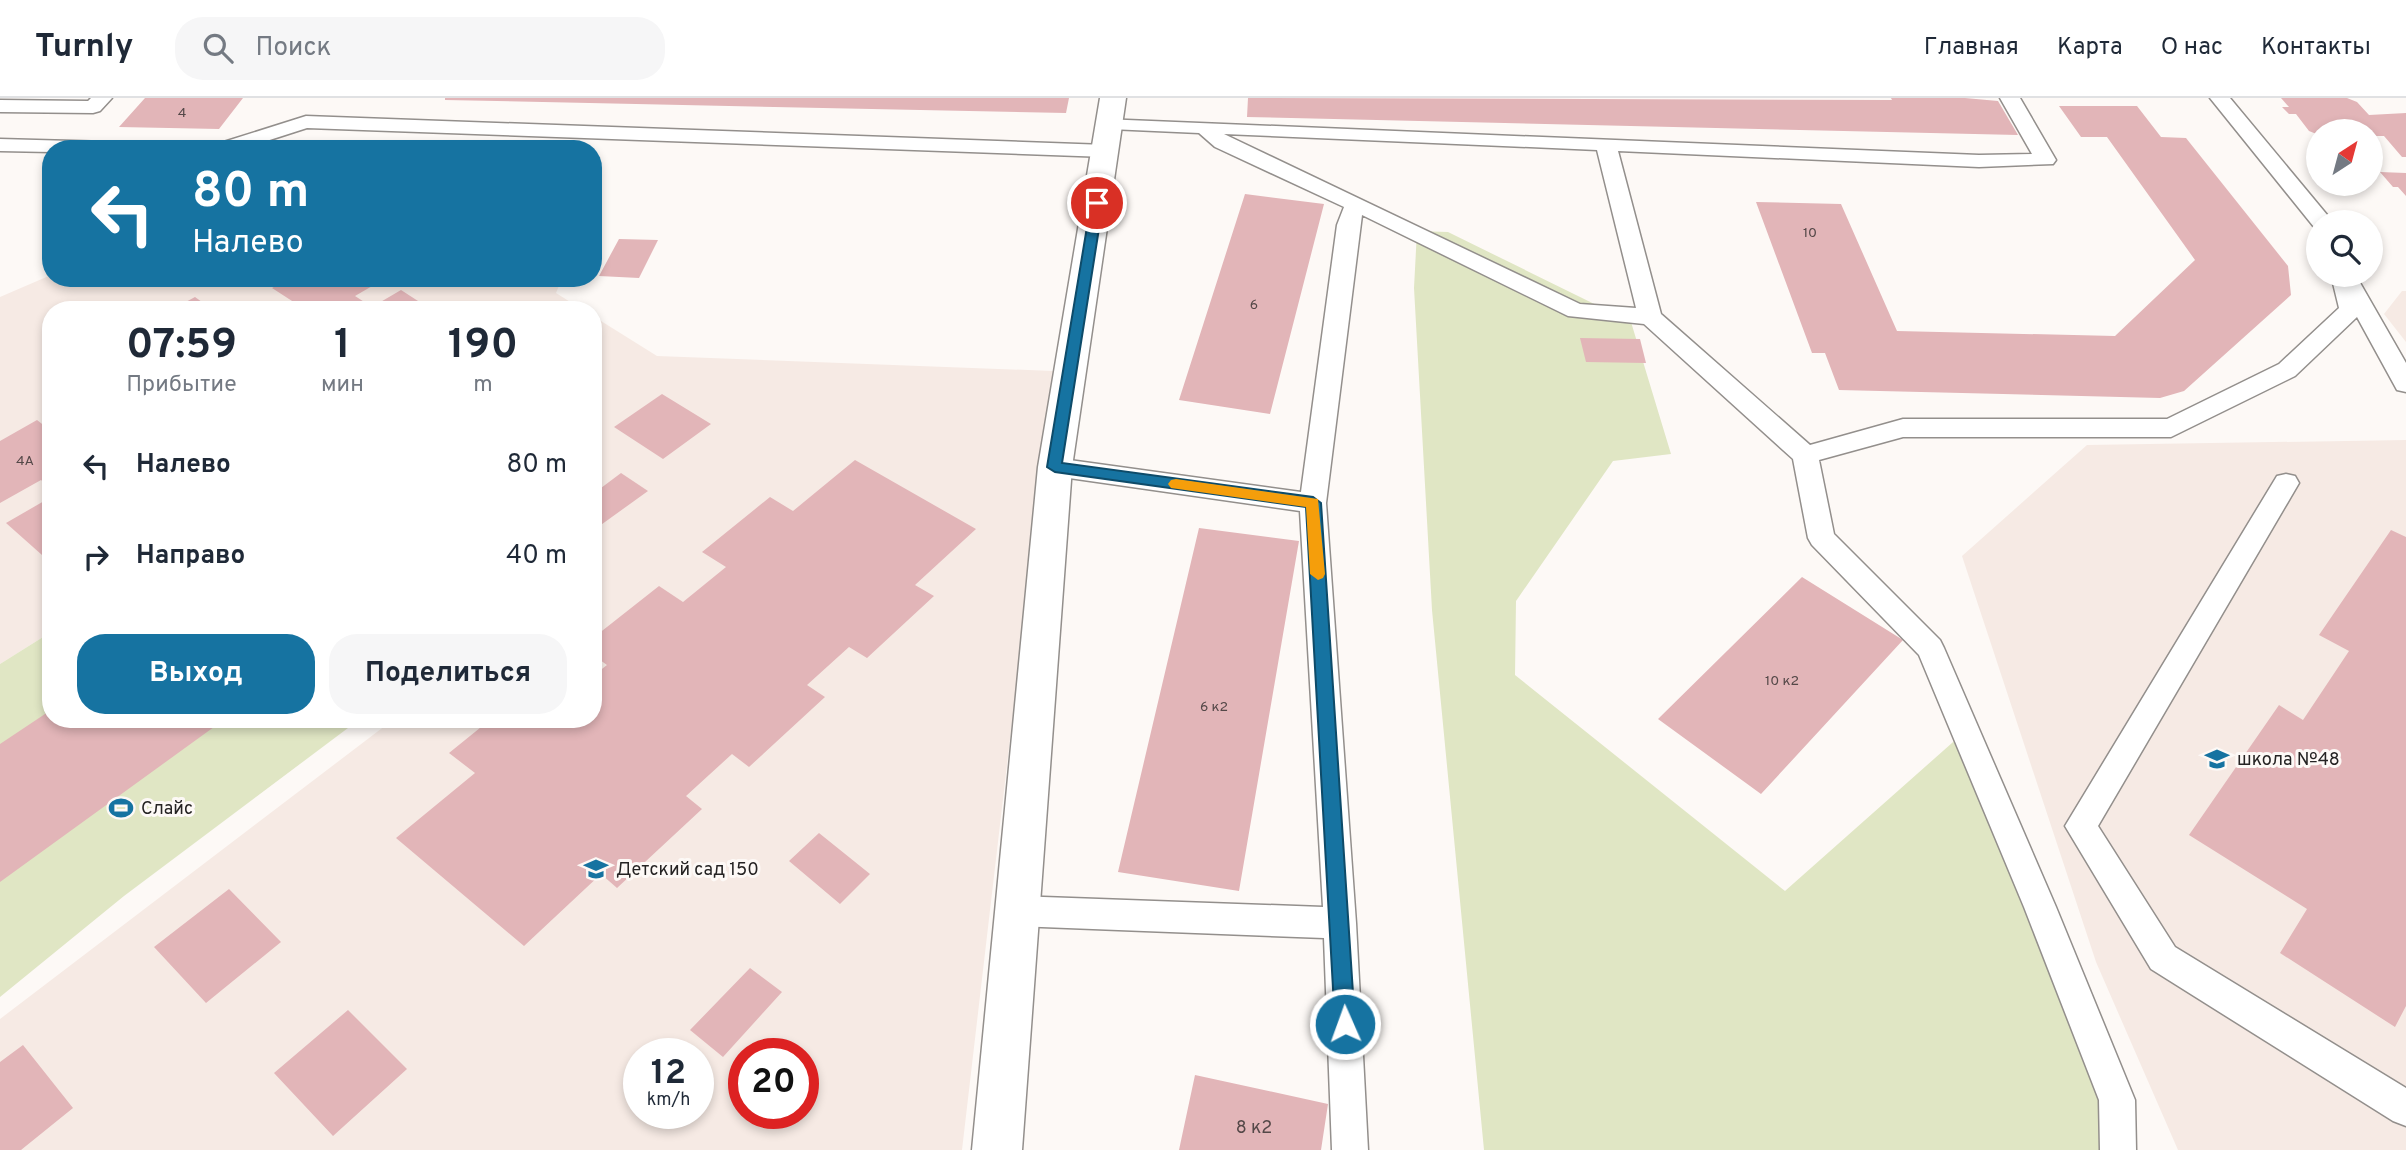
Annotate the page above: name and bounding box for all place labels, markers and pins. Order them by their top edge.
pin [1067,173,1127,233]
school or university icon: школа №48 [2203,745,2231,773]
place label: школа №48 [2237,749,2340,772]
sports icon: Слайс [107,794,135,822]
place label: Слайс [141,798,193,821]
school or university icon: Детский сад 150 [582,855,610,883]
place label: Детский сад 150 [616,859,759,882]

